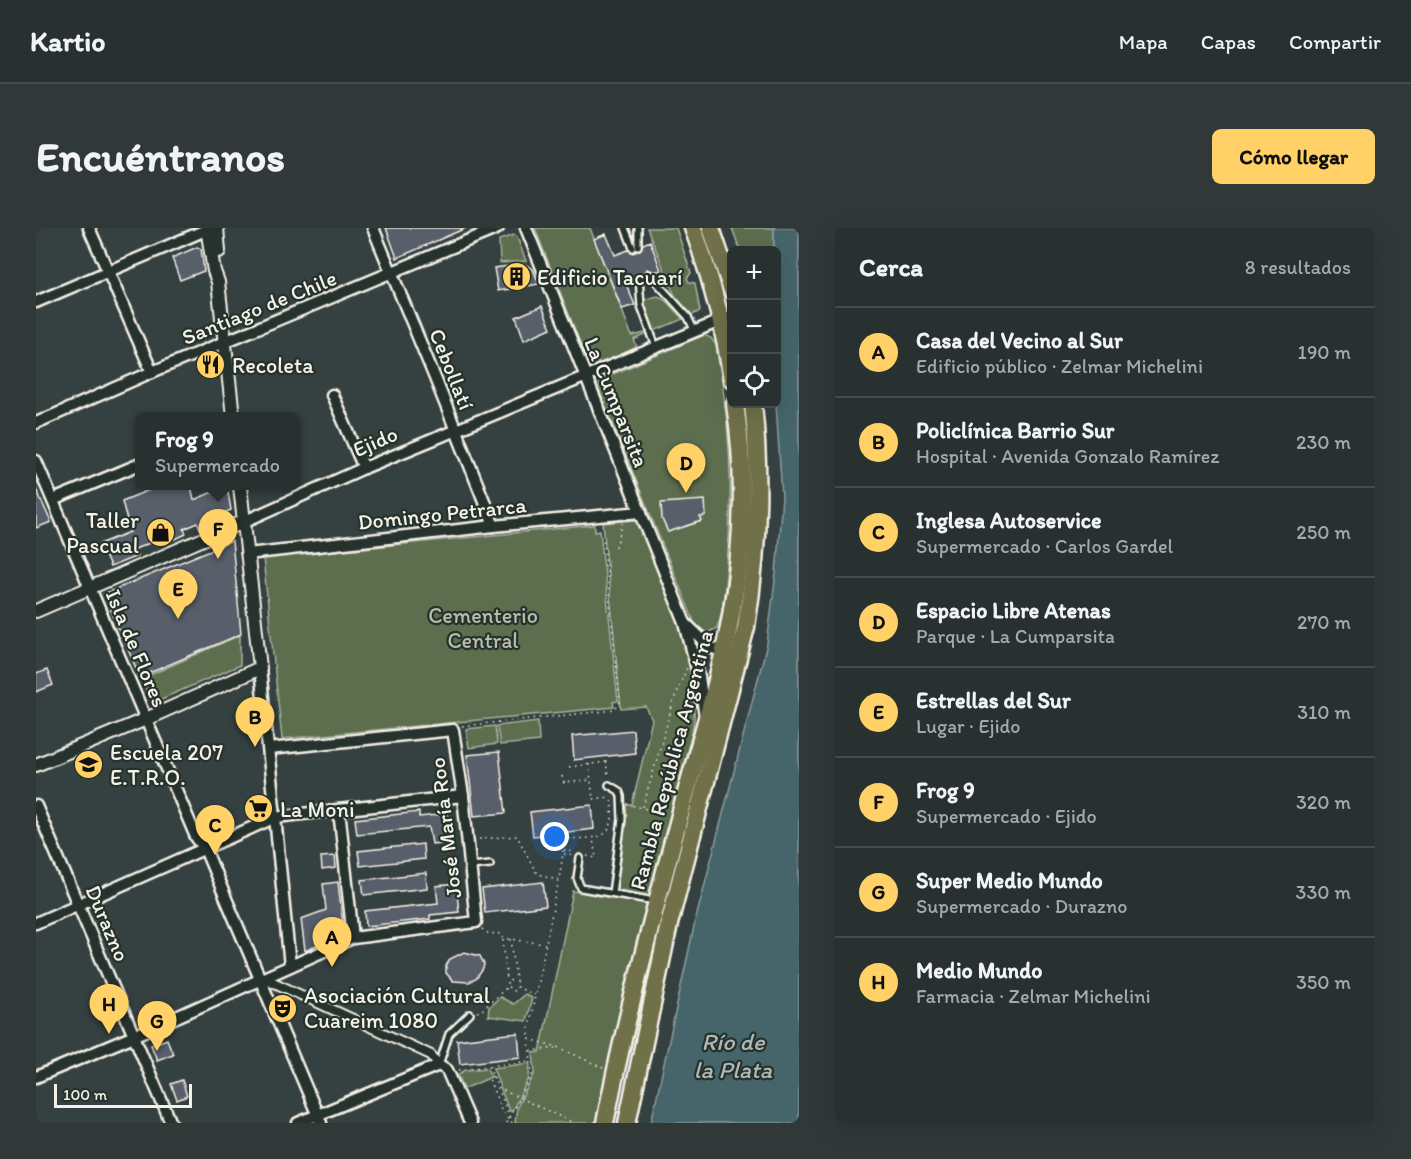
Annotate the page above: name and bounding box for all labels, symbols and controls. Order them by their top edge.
text: Kartio [30,24,105,58]
text: Mapa [1119,29,1168,54]
text: Capas [1201,29,1256,54]
text: Compartir [1289,29,1381,54]
button: Cómo llegar [1212,129,1375,184]
text: Encuéntranos [36,131,285,182]
map controls [727,246,781,408]
button: + [727,246,781,300]
text: Cerca [859,251,923,283]
text: 8 resultados [1245,255,1351,279]
building icon: Edificio Tacuarí [500,261,532,293]
street label: Santiago de Chile [178,264,340,351]
place label: Edificio Tacuarí [537,264,683,291]
button: − [727,300,781,354]
street label: Cebollatí [423,325,480,414]
text: Casa del Vecino al Sur [916,327,1123,354]
street label: La Cumparsita [578,333,655,471]
text: A [872,340,885,364]
text: 190 m [1298,340,1351,364]
restaurant icon: Recoleta [195,349,227,381]
place label: Recoleta [232,352,314,379]
button: locate [727,354,781,408]
text: Edificio público · Zelmar Michelini [916,354,1203,378]
popup [135,412,300,490]
text: Policlínica Barrio Sur [916,417,1114,444]
street label: Ejido [349,420,402,463]
text: Frog 9 [155,426,214,453]
text: B [872,430,885,454]
text: 230 m [1296,430,1351,454]
pin: D [666,444,706,493]
text: Hospital · Avenida Gonzalo Ramírez [916,444,1220,468]
text: Supermercado [155,453,280,477]
street label: Domingo Petrarca [356,491,528,536]
place label: Taller Pascual [66,507,139,559]
text: Inglesa Autoservice [916,507,1102,534]
pin: F [198,510,237,559]
shop icon: Taller Pascual [144,517,176,549]
text: C [872,520,885,544]
text: 250 m [1296,520,1351,544]
text: Supermercado · Carlos Gardel [916,534,1173,558]
pin: E [158,570,198,619]
street label: Isla de Flores [100,585,173,711]
text: Espacio Libre Atenas [916,597,1111,624]
park label: Cementerio Central [428,602,538,654]
text: D [872,610,885,634]
text: 270 m [1297,610,1351,634]
text: Parque · La Cumparsita [916,624,1115,648]
street label: Rambla República Argentina [624,627,719,893]
text: Estrellas del Sur [916,687,1071,714]
pin: B [236,698,274,747]
text: E [873,700,884,724]
text: 310 m [1297,700,1351,724]
text: Lugar · Ejido [916,714,1020,738]
place label: Escuela 207 E.T.R.O. [110,739,223,791]
school or university icon: Escuela 207 E.T.R.O. [73,749,105,781]
street label: José María Roo [423,756,468,900]
text: Frog 9 [916,777,975,804]
text: F [873,790,884,814]
text: 320 m [1296,790,1351,814]
supermarket icon: La Moni [243,793,275,825]
place label: La Moni [280,796,354,823]
text: Supermercado · Ejido [916,804,1097,828]
pin: C [196,806,234,855]
your location [540,822,569,851]
text: Super Medio Mundo [916,867,1103,894]
text: G [872,880,885,904]
text: 330 m [1296,880,1351,904]
street label: Durazno [79,881,136,965]
text: Supermercado · Durazno [916,894,1127,918]
pin: A [312,918,352,967]
text: Medio Mundo [916,957,1042,984]
text: H [872,970,885,994]
text: 350 m [1296,970,1351,994]
place label: Asociación Cultural Cuareim 1080 [304,982,490,1034]
pin: H [90,984,128,1034]
text: Farmacia · Zelmar Michelini [916,984,1151,1008]
theatre icon: Asociación Cultural Cuareim 1080 [267,992,299,1024]
pin: G [138,1002,176,1051]
water label: Río de la Plata [694,1027,773,1084]
scale bar [54,1081,192,1108]
text: 100 m [63,1085,107,1104]

